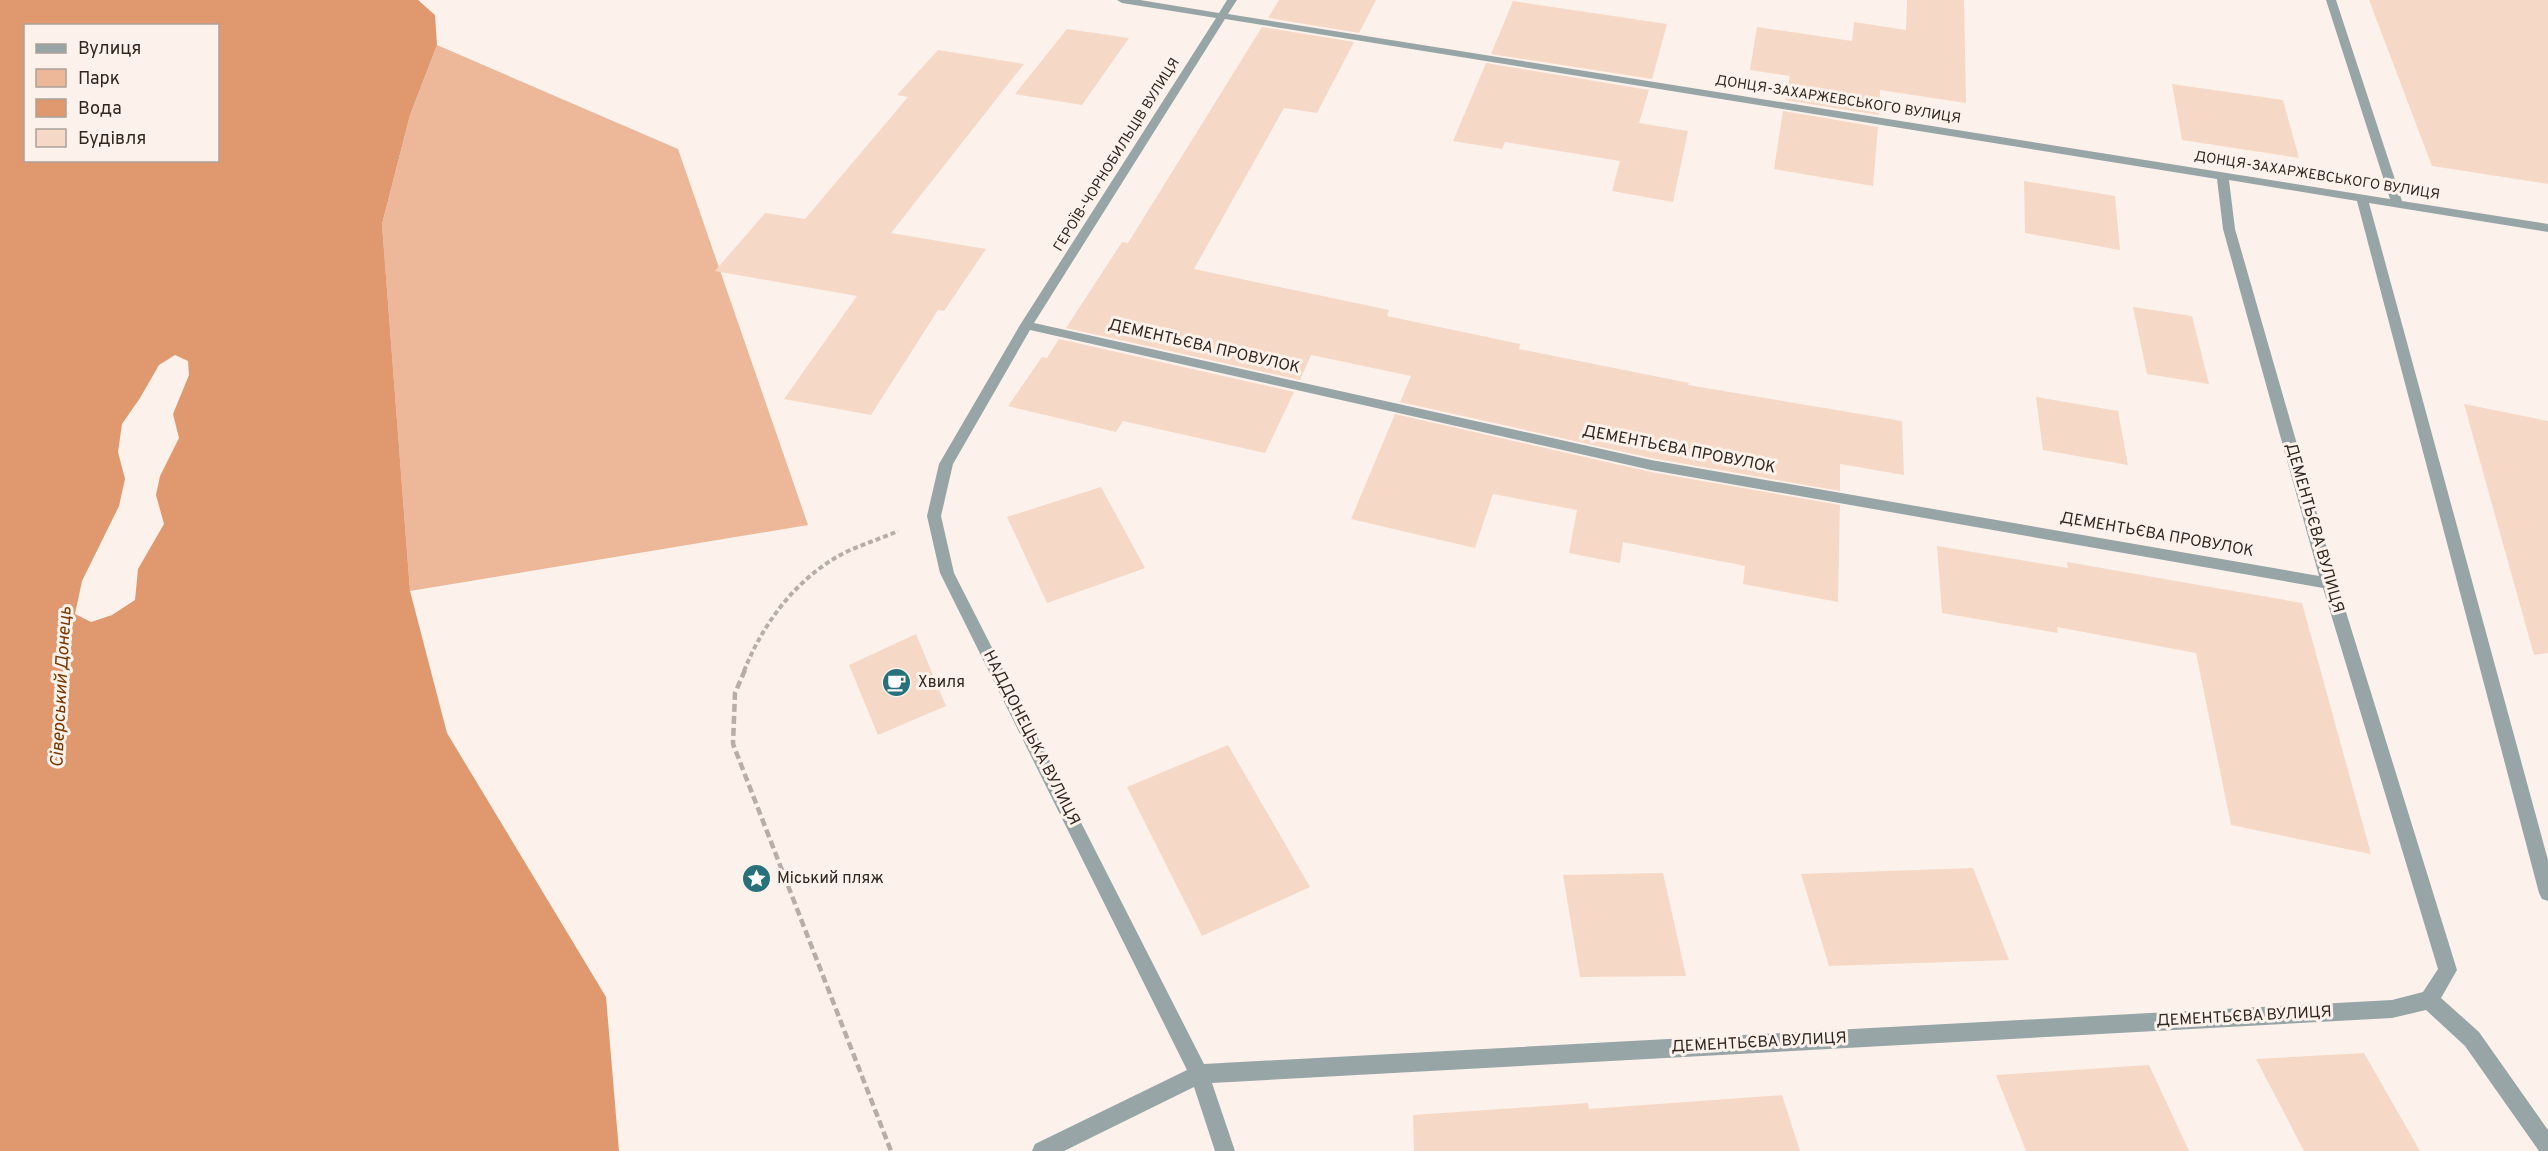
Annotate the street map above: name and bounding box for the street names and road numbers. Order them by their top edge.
street label: ГЕРОЇВ-ЧОРНОБИЛЬЦІВ ВУЛИЦЯ [1049,55,1184,255]
street label: ДОНЦЯ-ЗАХАРЖЕВСЬКОГО ВУЛИЦЯ [1714,72,1962,128]
street label: ДОНЦЯ-ЗАХАРЖЕВСЬКОГО ВУЛИЦЯ [2193,148,2441,204]
street label: ДЕМЕНТЬЄВА ПРОВУЛОК [1106,315,1302,379]
street label: ДЕМЕНТЬЄВА ПРОВУЛОК [1581,421,1777,479]
street label: ДЕМЕНТЬЄВА ВУЛИЦЯ [2280,441,2348,615]
street label: ДЕМЕНТЬЄВА ПРОВУЛОК [2059,508,2255,562]
street label: НАДДОНЕЦЬКА ВУЛИЦЯ [978,647,1084,829]
street label: ДЕМЕНТЬЄВА ВУЛИЦЯ [2156,1002,2332,1032]
street label: ДЕМЕНТЬЄВА ВУЛИЦЯ [1671,1028,1847,1058]

